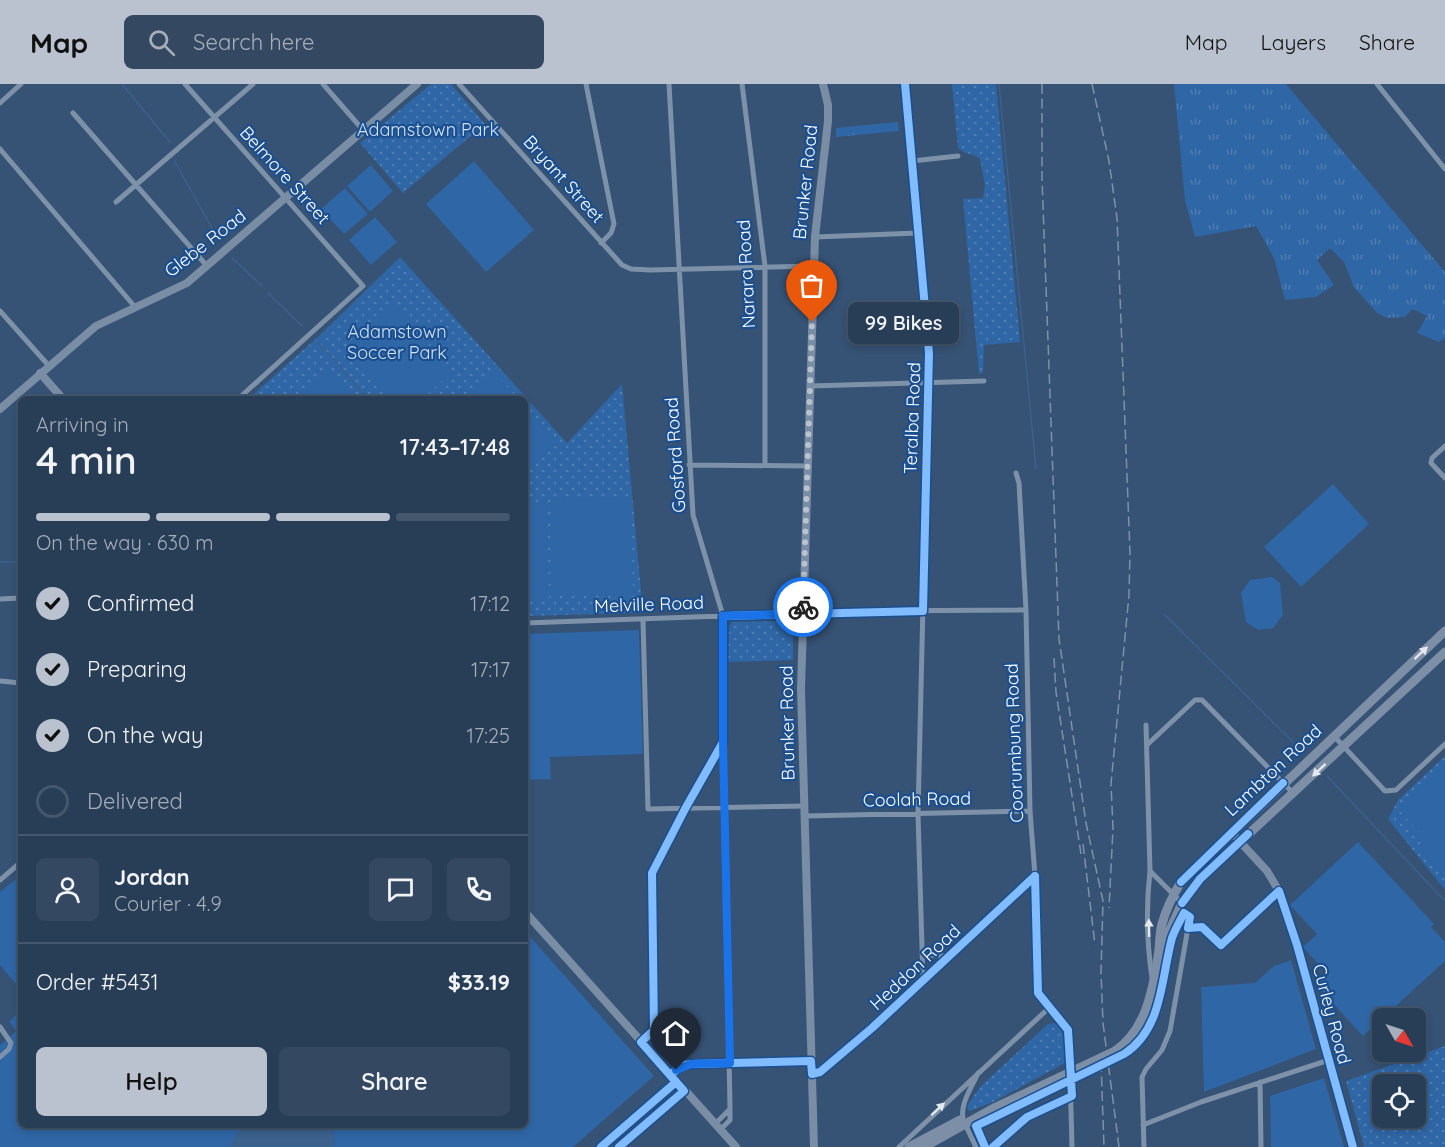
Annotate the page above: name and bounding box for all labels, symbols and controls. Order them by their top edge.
search box [124,15,544,69]
text: Map [30,25,88,60]
icon: search [145,26,178,59]
text: Search here [193,28,315,56]
text: Map [1185,29,1228,55]
text: Layers [1261,29,1326,55]
text: Share [1359,29,1415,55]
park label: Adamstown Park [357,118,499,141]
street label: Belmore Street [235,121,335,229]
street label: Brunker Road [788,124,822,240]
street label: Bryant Street [519,130,609,228]
street label: Glebe Road [160,204,250,282]
street label: Narara Road [732,219,760,329]
pin [786,260,837,322]
icon: bag [795,269,828,302]
callout: 99 Bikes [848,301,959,343]
text: 99 Bikes [865,310,942,335]
park label: Adamstown Soccer Park [347,320,447,364]
street label: Teralba Road [899,362,925,474]
street label: Gosford Road [659,397,691,513]
text: Arriving in [36,412,129,437]
text: 17:43–17:48 [400,433,510,461]
text: 4 min [36,435,137,484]
text: On the way · 630 m [36,530,214,555]
courier [773,577,833,637]
icon: check [36,587,69,620]
text: Confirmed [87,589,194,617]
text: 17:12 [470,591,510,616]
street label: Melville Road [594,591,704,617]
icon: bike [787,591,820,624]
one-way arrow [1414,646,1429,660]
icon: check [36,653,69,686]
text: Preparing [87,655,187,683]
text: 17:17 [471,657,510,682]
street label: Coorumbung Road [1000,663,1028,823]
street label: Brunker Road [774,665,800,781]
icon: check [36,719,69,752]
street label: Lambton Road [1220,719,1326,821]
text: On the way [87,721,203,749]
text: 17:25 [467,723,510,748]
one-way arrow [1312,763,1326,777]
text: Delivered [87,787,183,815]
street label: Coolah Road [863,787,971,811]
button: person [36,858,99,921]
button: chat [369,858,432,921]
button: phone [447,858,510,921]
text: Jordan [114,863,190,891]
text: Courier · 4.9 [114,891,222,916]
one-way arrow [1144,918,1154,937]
street label: Heddon Road [865,919,965,1015]
street label: Curley Road [1308,961,1356,1067]
text: Order #5431 [36,968,159,996]
text: $33.19 [448,968,510,996]
pin [650,1008,701,1070]
north arrow [1372,1008,1426,1062]
map controls [1372,1008,1426,1128]
icon: home [659,1017,692,1050]
button: Help [36,1047,267,1116]
button: Share [279,1047,510,1116]
button: locate [1372,1074,1426,1128]
one-way arrow [930,1103,945,1116]

